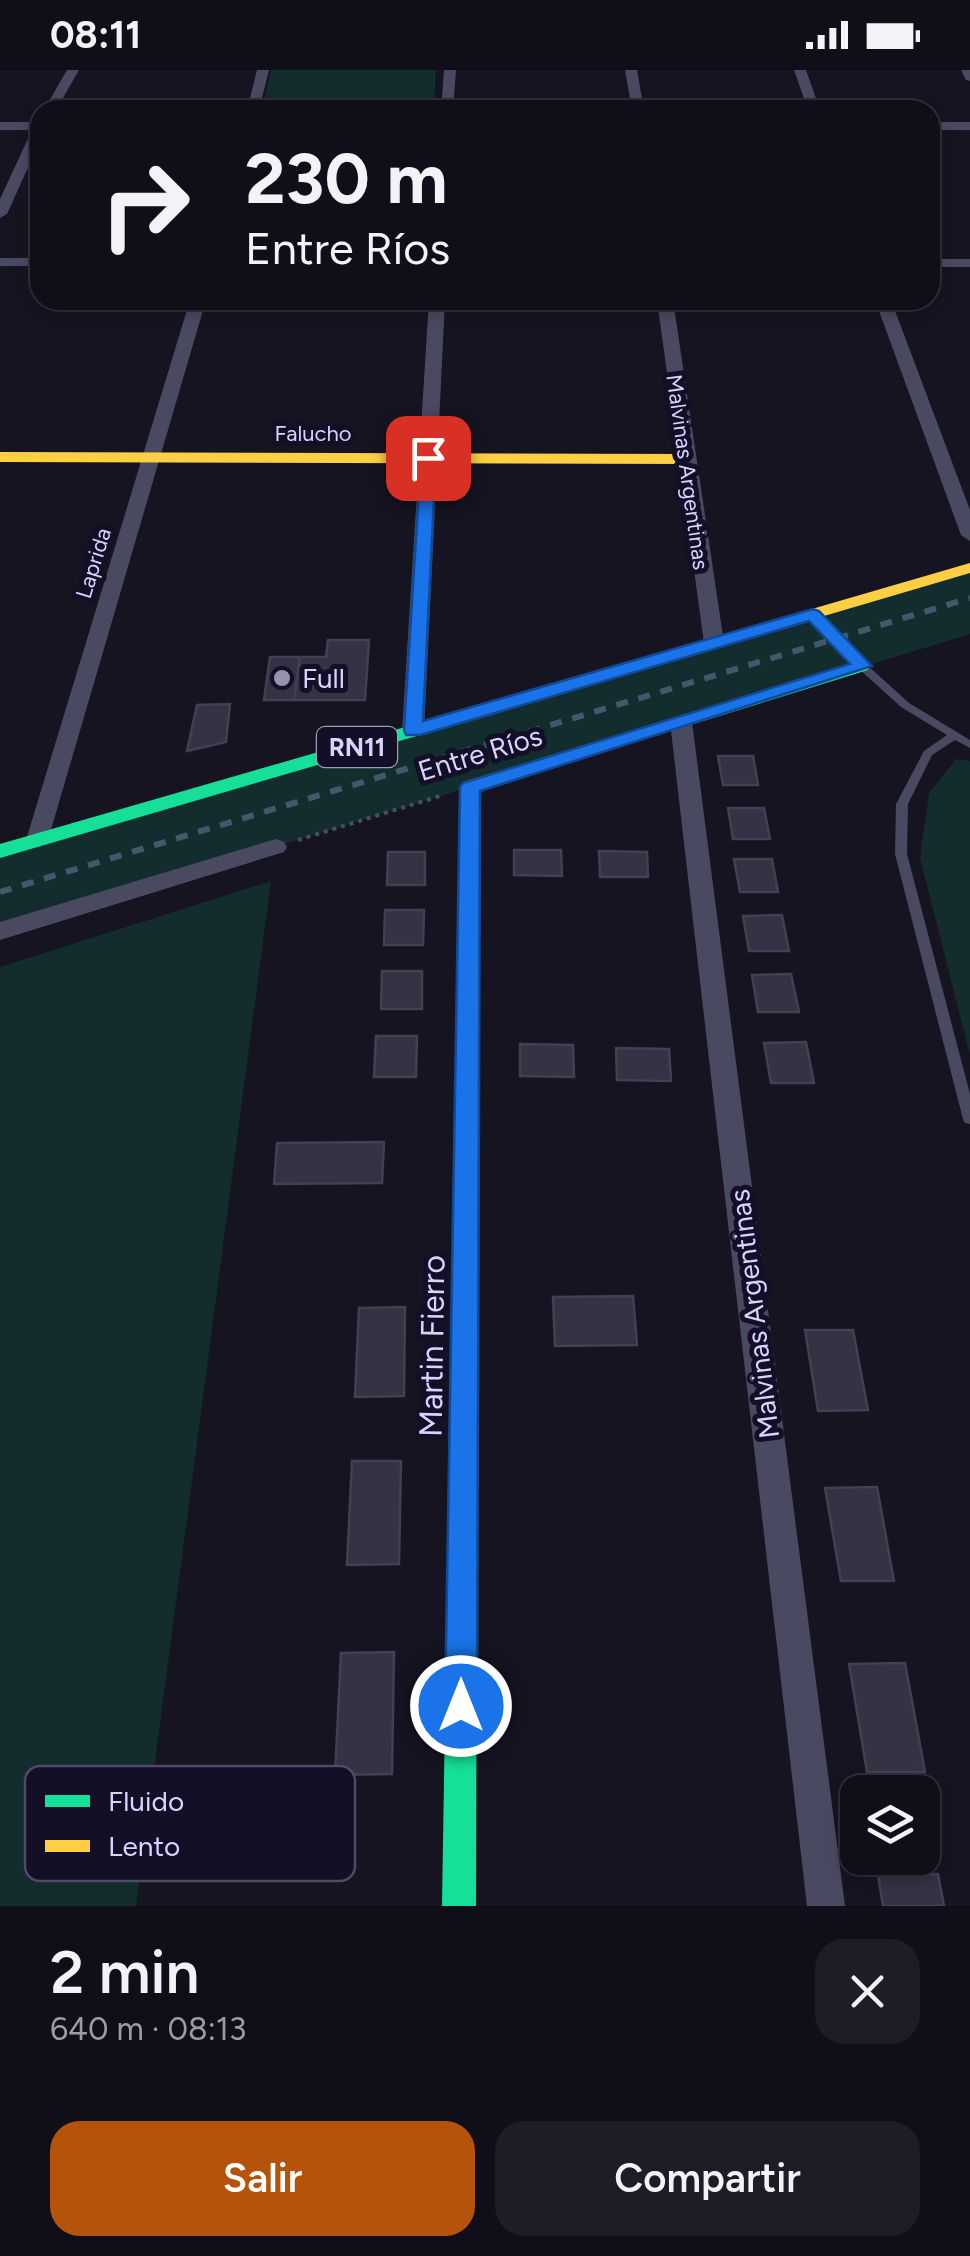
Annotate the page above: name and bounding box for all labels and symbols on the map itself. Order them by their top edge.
street label: Malvinas Argentinas [660,373,715,572]
pin [386,416,471,501]
street label: Falucho [274,420,352,447]
street label: Laprida [70,525,117,602]
place label: Full [302,661,345,695]
marker: Full [271,667,293,689]
street label: Entre Ríos [414,718,546,788]
road number: RN11 [317,727,397,767]
street label: Malvinas Argentinas [722,1187,786,1441]
street label: Martin Fierro [411,1255,453,1437]
position arrow [409,1654,513,1758]
legend [25,1766,355,1881]
text: Fluido [108,1784,184,1818]
text: Lento [108,1829,180,1863]

